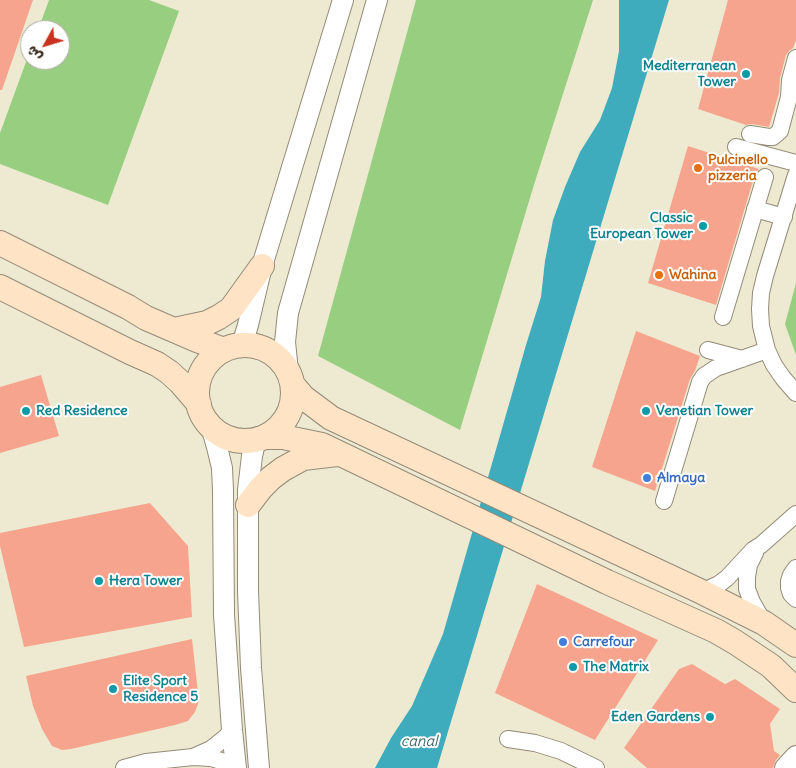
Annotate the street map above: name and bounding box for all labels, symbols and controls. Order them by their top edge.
north arrow [20,20,70,70]
text: ش [22,42,46,65]
place label: Mediterranean Tower [643,58,736,90]
marker: Mediterranean Tower [740,68,752,80]
place label: Pulcinello pizzeria [708,152,768,184]
marker: Pulcinello pizzeria [692,162,704,174]
place label: Classic European Tower [590,210,693,242]
marker: Classic European Tower [697,220,709,232]
place label: Wahina [669,267,717,283]
marker: Wahina [653,269,665,281]
place label: Red Residence [36,403,128,419]
place label: Venetian Tower [656,403,753,419]
marker: Red Residence [20,405,32,417]
marker: Venetian Tower [640,405,652,417]
place label: Almaya [657,470,705,486]
marker: Almaya [641,472,653,484]
place label: Hera Tower [109,573,182,589]
marker: Hera Tower [93,575,105,587]
place label: Carrefour [573,634,635,650]
marker: Carrefour [557,636,569,648]
place label: The Matrix [583,659,649,675]
marker: The Matrix [567,661,579,673]
place label: Elite Sport Residence 5 [123,673,198,706]
marker: Elite Sport Residence 5 [107,683,119,695]
place label: Eden Gardens [611,709,700,725]
marker: Eden Gardens [704,711,716,723]
water label: canal [401,733,437,751]

